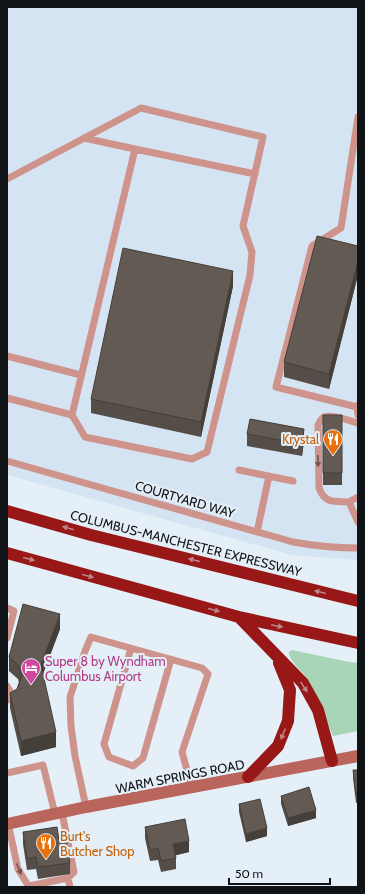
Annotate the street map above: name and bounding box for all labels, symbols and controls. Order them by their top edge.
restaurant icon: Krystal [322,428,344,456]
place label: Krystal [282,431,319,447]
one-way arrow [315,455,321,468]
street label: COURTYARD WAY [133,477,237,521]
street label: COLUMBUS-MANCHESTER EXPRESSWAY [69,506,304,580]
one-way arrow [62,525,74,531]
one-way arrow [23,556,35,562]
one-way arrow [188,557,200,563]
one-way arrow [82,573,95,579]
one-way arrow [314,589,326,595]
one-way arrow [208,607,220,613]
one-way arrow [271,623,284,629]
place label: Super 8 by Wyndham Columbus Airport [45,653,166,684]
hotel icon: Super 8 by Wyndham Columbus Airport [20,657,42,685]
one-way arrow [300,682,308,692]
one-way arrow [279,728,285,740]
street label: WARM SPRINGS ROAD [114,756,246,796]
place label: Burt's Butcher Shop [60,828,134,859]
restaurant icon: Burt's Butcher Shop [35,832,57,860]
scale bar [229,860,330,886]
one-way arrow [16,863,22,875]
text: 50 m [235,866,263,881]

